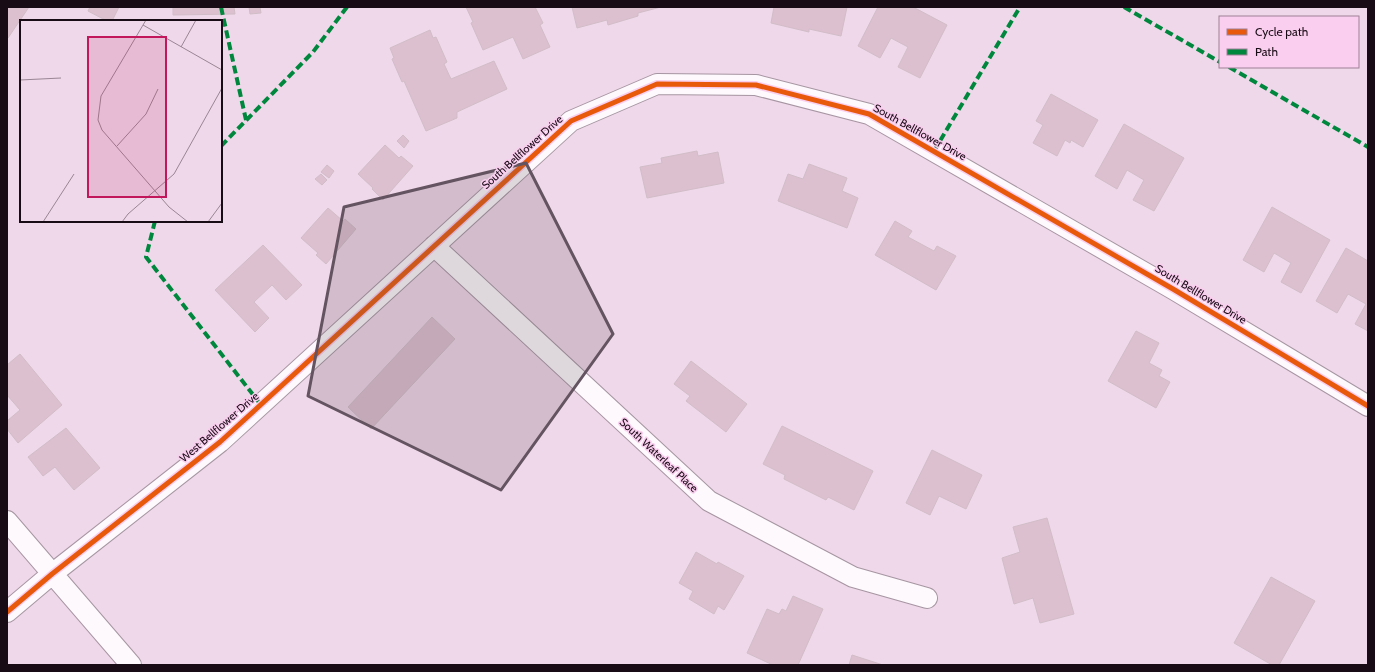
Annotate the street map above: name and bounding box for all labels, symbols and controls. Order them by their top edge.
legend [1219,16,1359,68]
inset map [20,20,222,222]
text: Cycle path [1255,24,1308,39]
text: Path [1255,44,1278,59]
street label: South Bellflower Drive [871,101,969,164]
street label: South Bellflower Drive [479,112,566,192]
street label: South Bellflower Drive [1153,261,1250,327]
street label: West Bellflower Drive [177,389,262,465]
street label: South Waterleaf Place [617,415,702,495]

